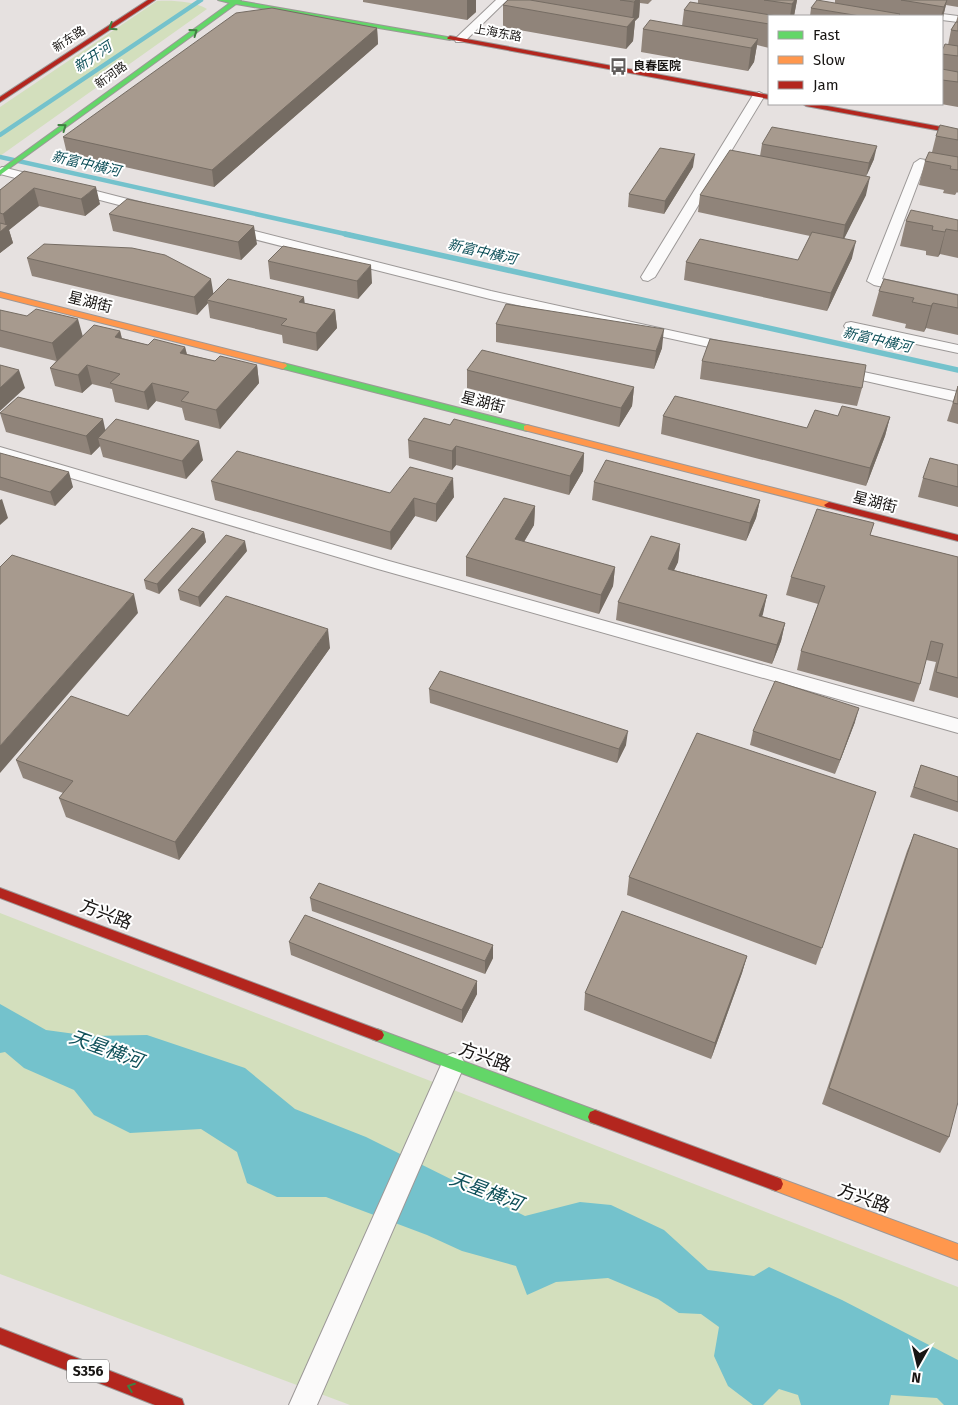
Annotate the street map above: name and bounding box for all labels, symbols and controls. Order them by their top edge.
legend [768,15,943,105]
one-way arrow [108,21,117,30]
street label: 上海东路 [473,22,523,44]
street label: 新东路 [50,23,88,55]
text: Fast [813,26,840,44]
one-way arrow [188,29,198,38]
water label: 新开河 [71,37,118,76]
text: Slow [813,51,845,69]
bus stop icon: 良春医院 [609,56,629,76]
street label: 新河路 [92,59,130,91]
place label: 良春医院 [633,59,681,73]
text: Jam [813,76,839,94]
one-way arrow [57,124,67,133]
water label: 新富中横河 [50,148,125,181]
water label: 新富中横河 [446,236,521,269]
street label: 星湖街 [66,288,114,316]
water label: 新富中横河 [841,324,916,357]
street label: 星湖街 [459,388,507,416]
street label: 星湖街 [851,488,899,516]
street label: 方兴路 [77,894,135,934]
water label: 天星横河 [66,1025,149,1074]
street label: 方兴路 [456,1037,514,1077]
water label: 天星横河 [446,1167,529,1217]
street label: 方兴路 [835,1178,893,1218]
north arrow [893,1340,943,1390]
road number: S356 [67,1360,109,1382]
text: N [910,1368,922,1386]
one-way arrow [127,1383,136,1393]

